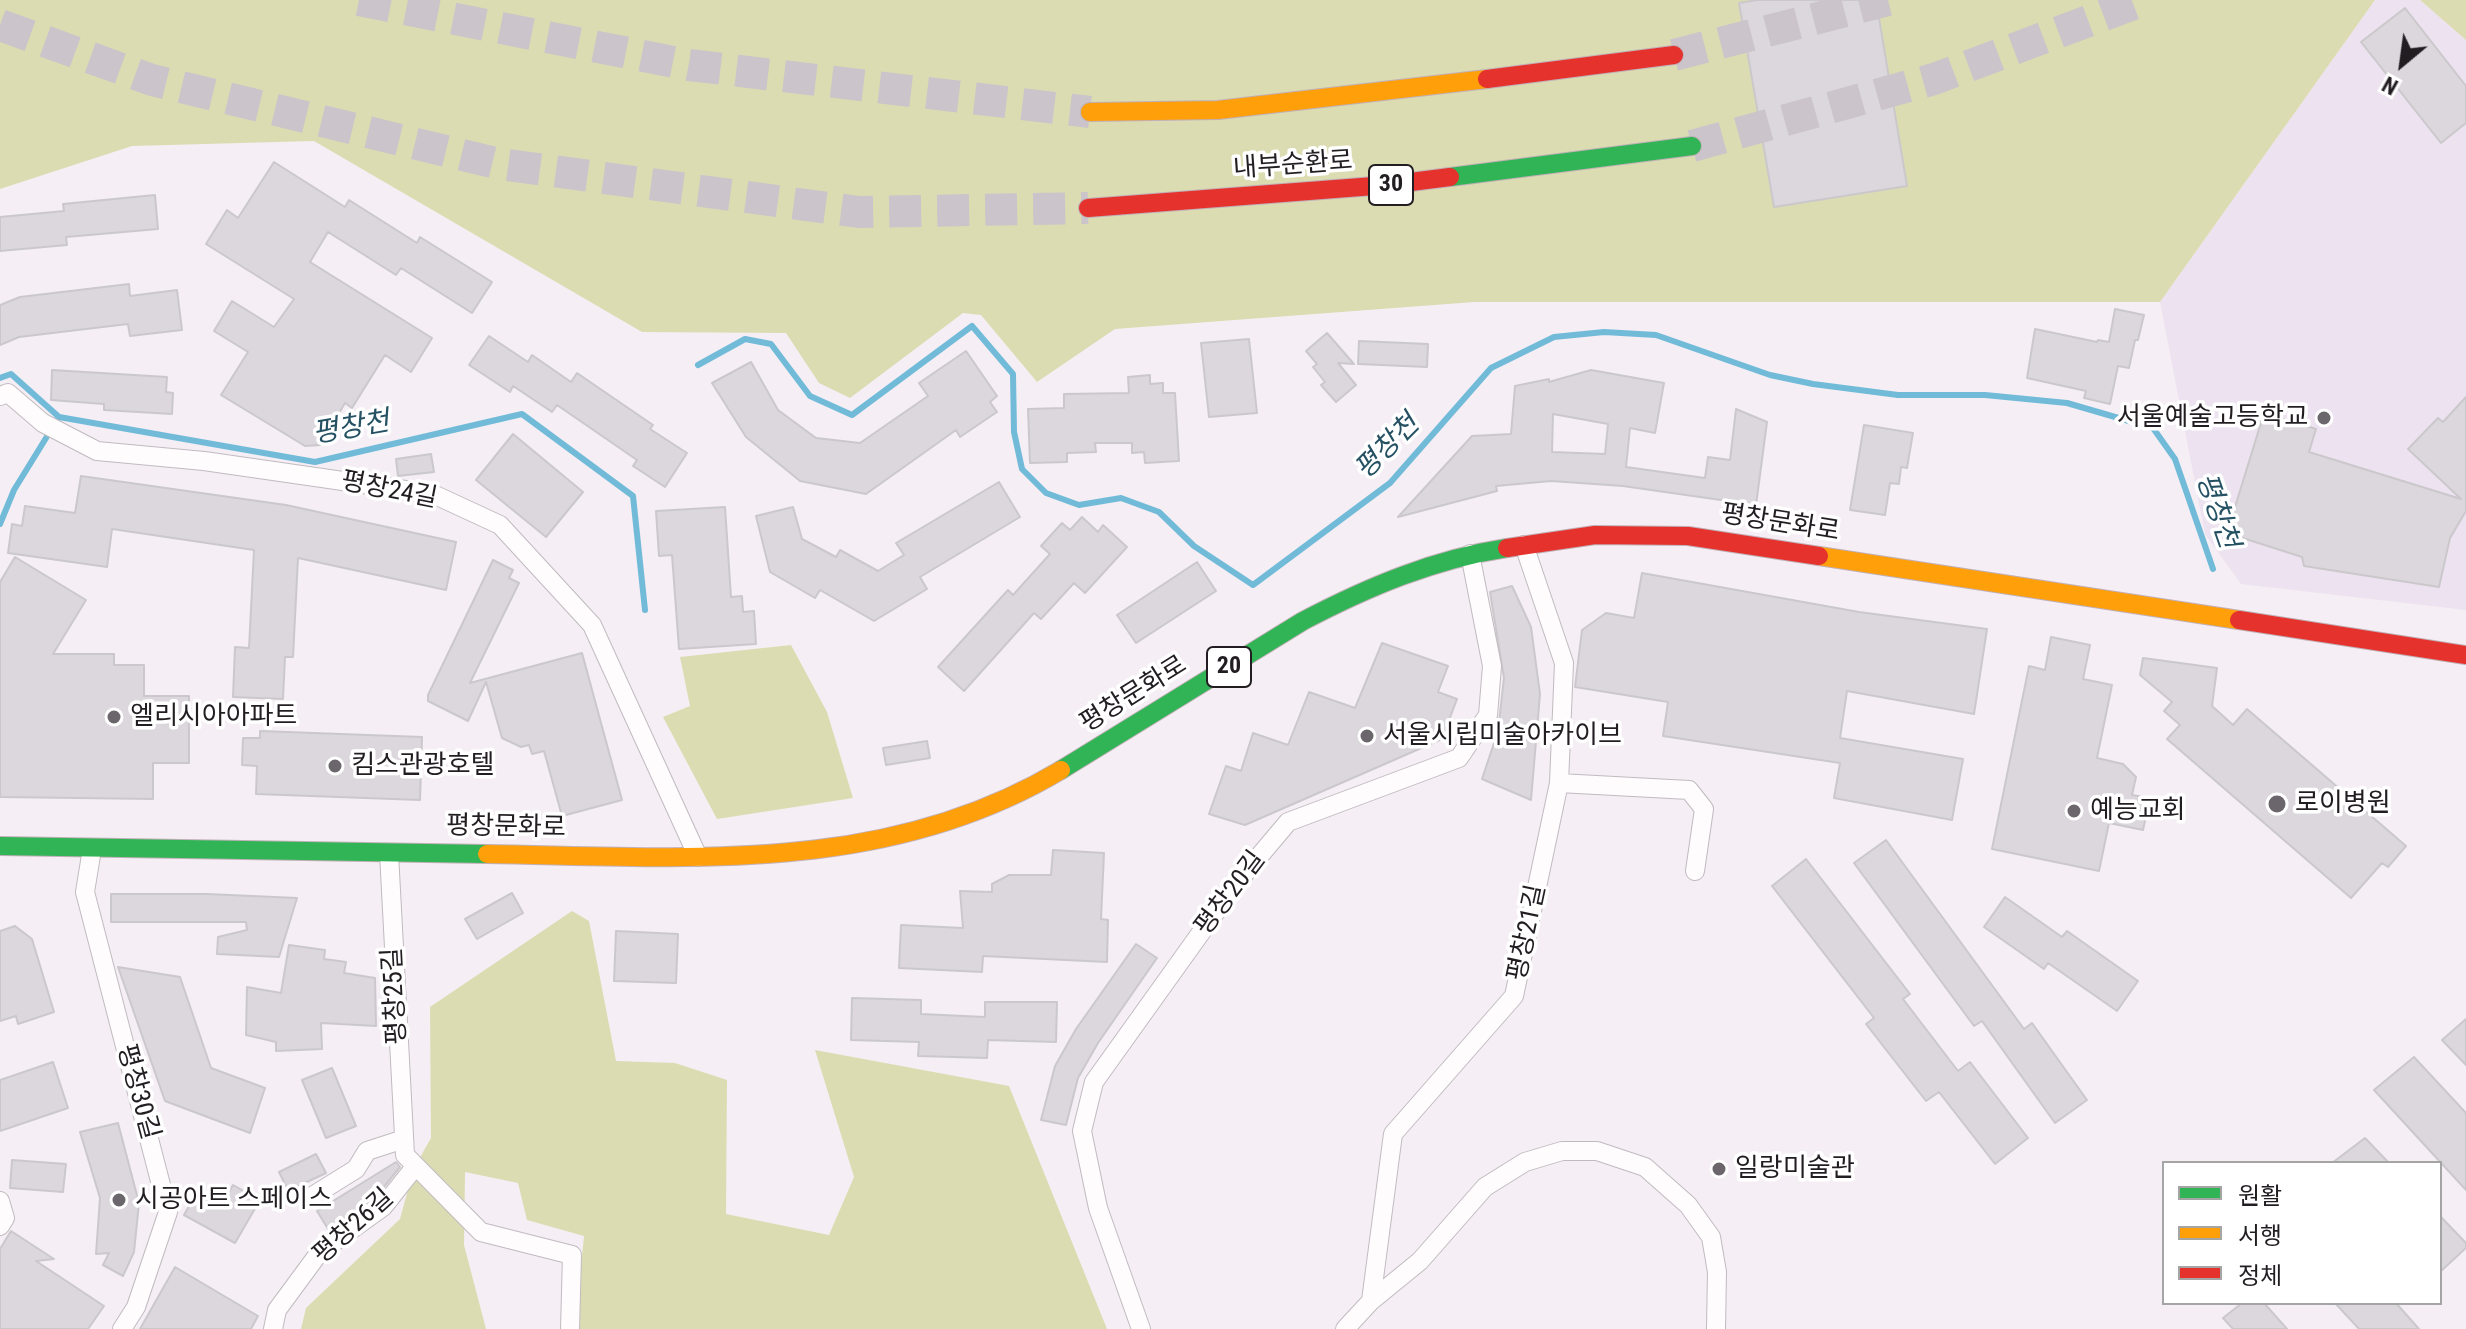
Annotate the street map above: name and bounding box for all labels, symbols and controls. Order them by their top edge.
north arrow [2362,24,2442,104]
text: N [2378,71,2402,100]
street label: 내부순환로 [1232,146,1354,186]
road number: 30 [1369,165,1413,205]
place label: 서울예술고등학교 [2117,402,2308,434]
water label: 평창천 [310,406,392,452]
water label: 평창천 [1349,409,1427,487]
marker: 서울예술고등학교 [2315,409,2333,427]
street label: 평창24길 [338,466,440,516]
water label: 평창천 [2188,469,2244,553]
street label: 평창문화로 [1718,499,1842,549]
road number: 20 [1207,647,1251,687]
street label: 평창문화로 [1075,650,1193,740]
place label: 엘리시아아파트 [130,701,297,733]
marker: 엘리시아아파트 [105,708,123,726]
place label: 서울시립미술아카이브 [1383,720,1622,752]
marker: 서울시립미술아카이브 [1358,727,1376,745]
place label: 킴스관광호텔 [351,750,495,782]
marker: 킴스관광호텔 [326,757,344,775]
place label: 로이병원 [2295,788,2391,820]
marker: 로이병원 [2266,793,2288,815]
place label: 예능교회 [2090,795,2186,827]
marker: 예능교회 [2065,802,2083,820]
street label: 평창문화로 [446,811,566,845]
street label: 평창20길 [1189,846,1273,942]
street label: 평창21길 [1503,882,1553,984]
street label: 평창25길 [378,947,414,1045]
street label: 평창30길 [109,1041,165,1143]
place label: 일랑미술관 [1735,1153,1855,1185]
marker: 일랑미술관 [1710,1160,1728,1178]
legend [2162,1161,2442,1305]
text: 원활 [2238,1182,2282,1210]
street label: 평창26길 [307,1183,401,1271]
place label: 시공아트 스페이스 [135,1184,332,1216]
marker: 시공아트 스페이스 [110,1191,128,1209]
text: 서행 [2238,1222,2282,1250]
text: 정체 [2238,1262,2282,1290]

